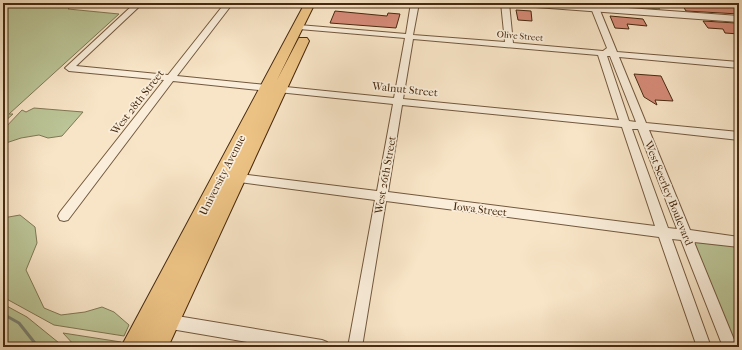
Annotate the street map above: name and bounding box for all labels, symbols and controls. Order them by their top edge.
street label: Olive Street [496,29,544,43]
street label: West 28th Street [107,67,167,138]
street label: Walnut Street [370,79,438,99]
street label: University Avenue [197,132,249,218]
street label: West 26th Street [372,135,399,216]
street label: West Seerley Boulevard [641,138,696,248]
street label: Iowa Street [452,200,508,219]

